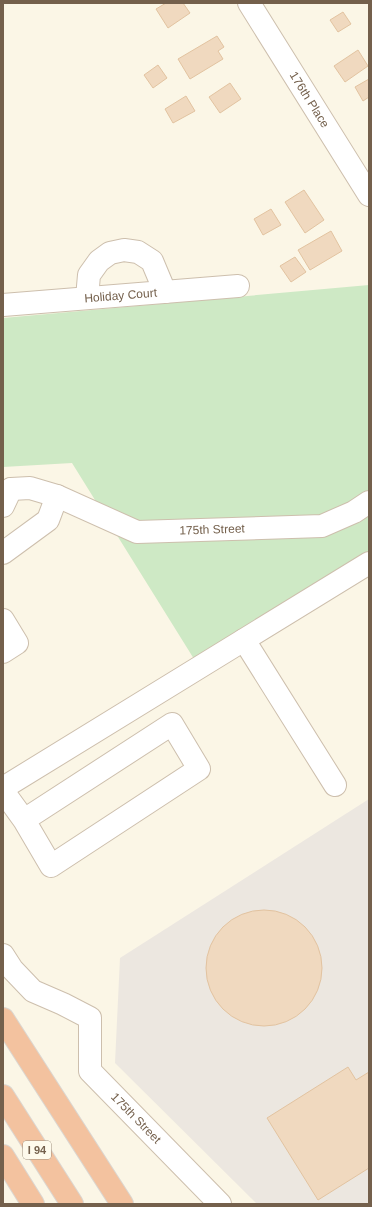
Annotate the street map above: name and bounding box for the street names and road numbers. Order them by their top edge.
street label: 176th Place [287,69,332,131]
street label: Holiday Court [84,286,158,305]
street label: 175th Street [179,521,246,538]
street label: 175th Street [108,1090,164,1147]
road number: I 94 [23,1141,51,1159]

